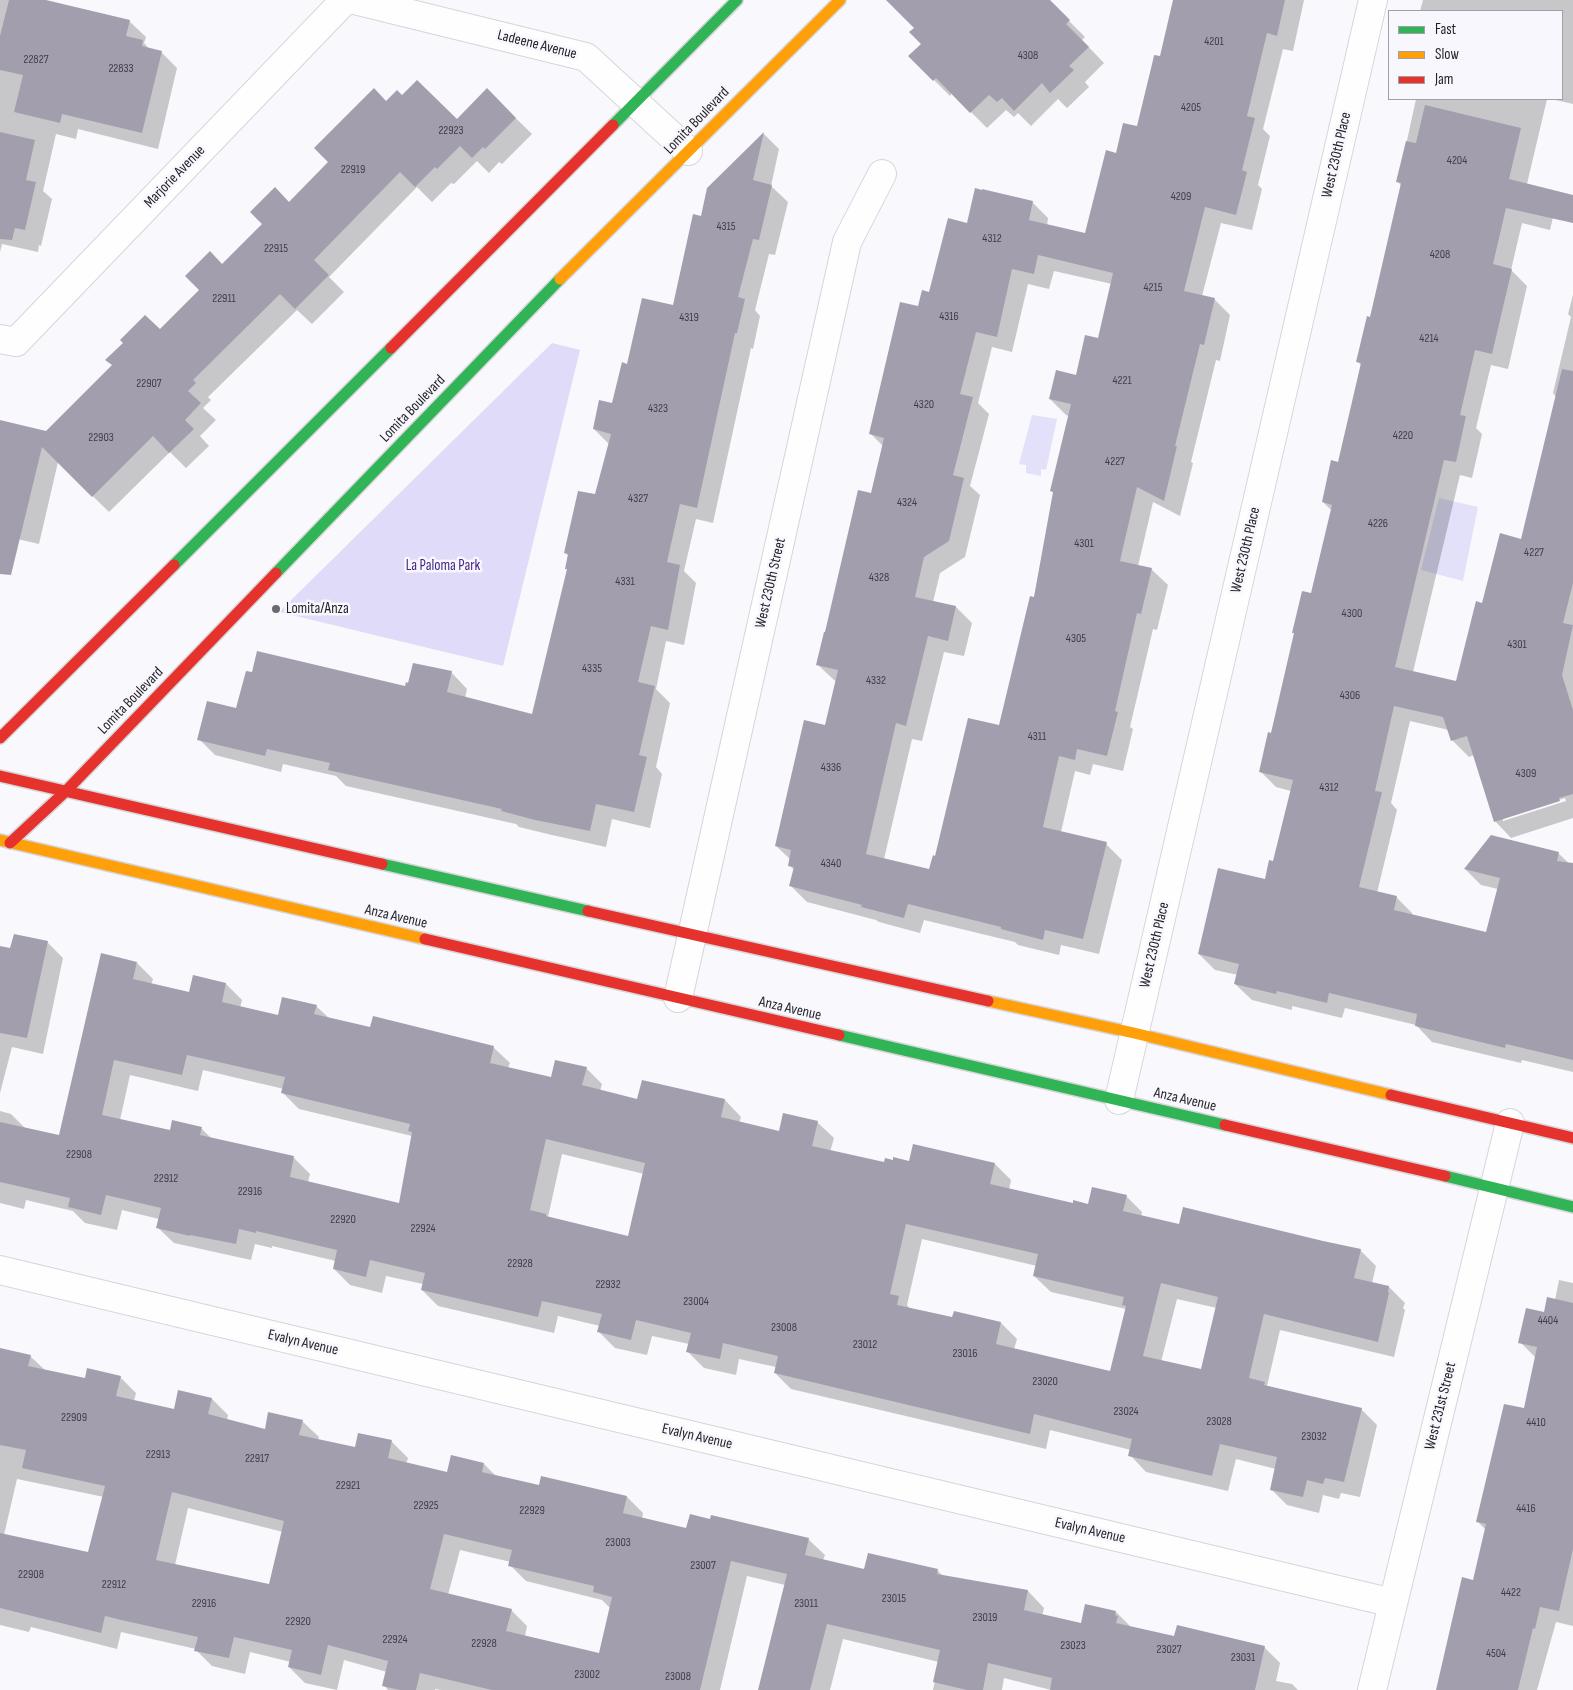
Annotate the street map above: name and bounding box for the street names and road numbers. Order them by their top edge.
street label: Ladeene Avenue [495,26,579,64]
street label: Lomita Boulevard [661,84,733,158]
street label: West 230th Place [1318,110,1356,200]
street label: Marjorie Avenue [141,142,209,212]
street label: Lomita Boulevard [377,372,449,446]
street label: West 230th Place [1227,505,1265,595]
street label: West 230th Street [752,536,790,630]
street label: Lomita Boulevard [95,664,167,738]
street label: West 230th Place [1136,900,1174,990]
street label: Anza Avenue [363,901,429,933]
street label: Anza Avenue [757,993,823,1025]
street label: Anza Avenue [1152,1084,1218,1116]
street label: Evalyn Avenue [266,1326,340,1360]
street label: West 231st Street [1421,1360,1461,1452]
street label: Evalyn Avenue [660,1420,734,1454]
street label: Evalyn Avenue [1053,1514,1127,1548]

